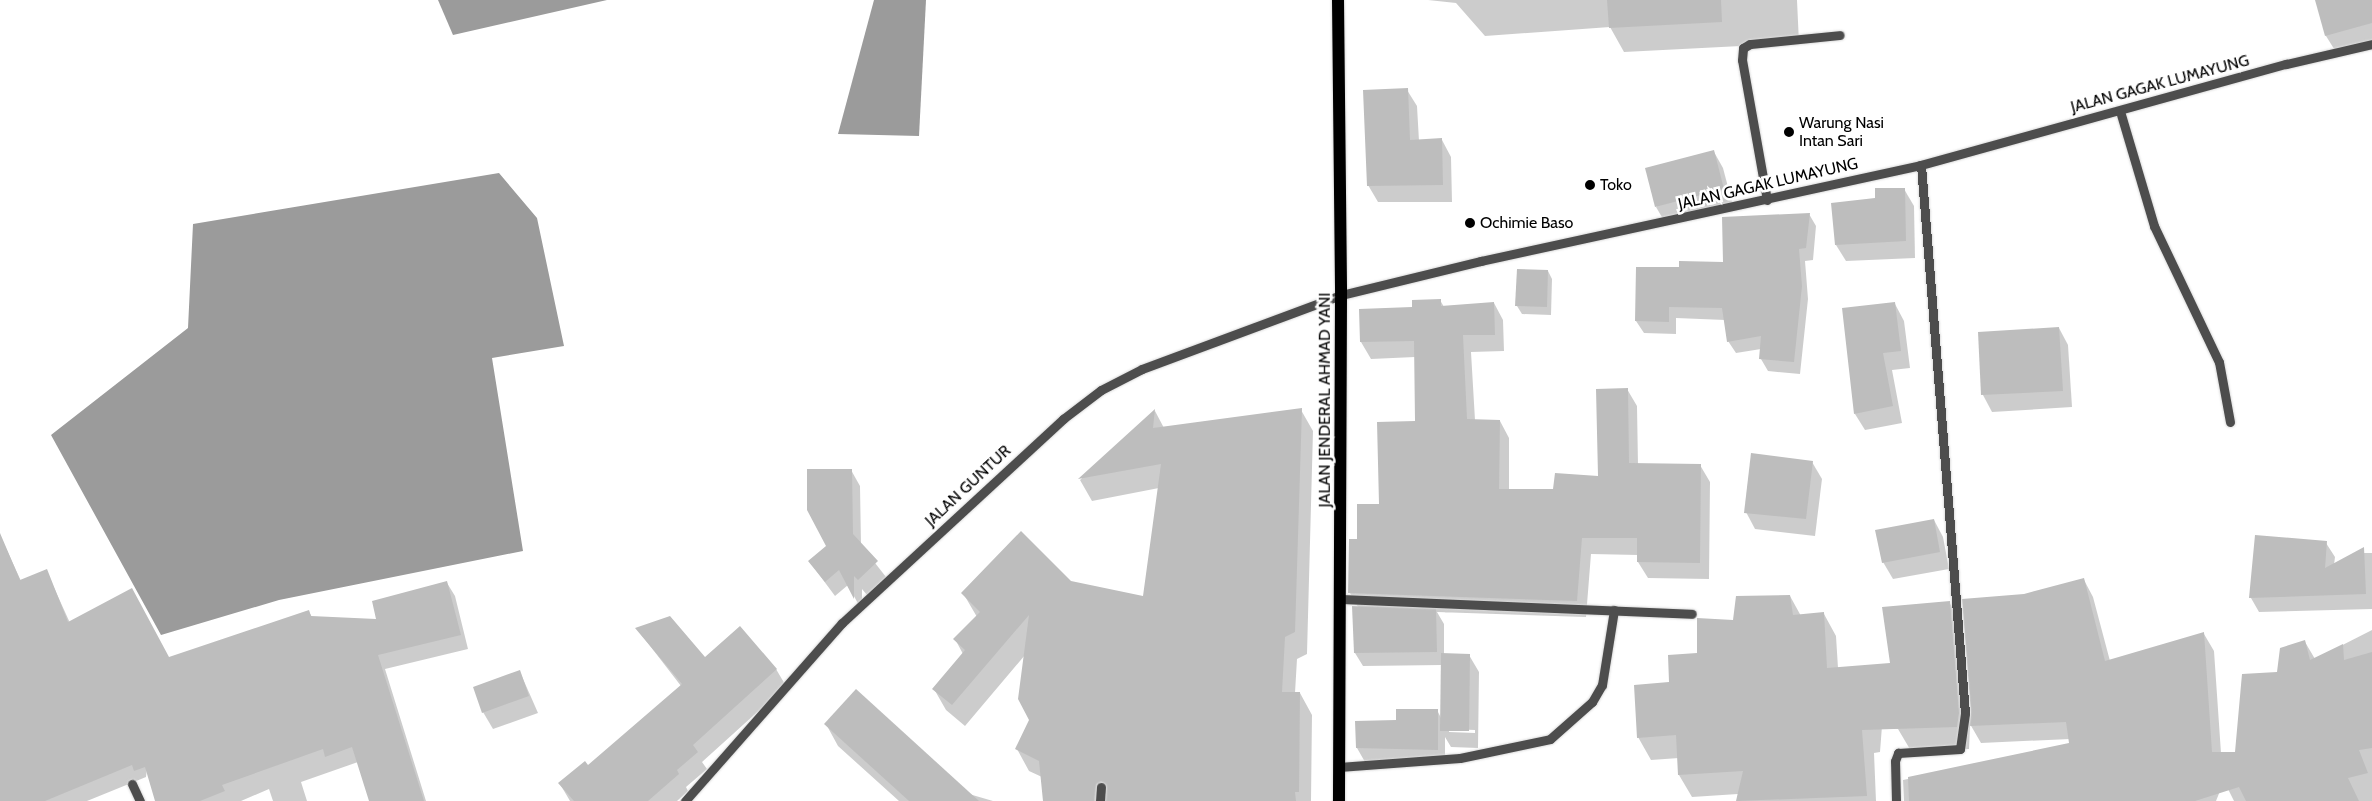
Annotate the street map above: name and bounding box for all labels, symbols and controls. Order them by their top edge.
street label: JALAN GAGAK LUMAYUNG [2069,51,2251,117]
place label: Warung Nasi Intan Sari [1799,113,1884,151]
marker: Warung Nasi Intan Sari [1783,126,1795,138]
street label: JALAN GAGAK LUMAYUNG [1676,154,1860,214]
place label: Toko [1600,175,1632,195]
marker: Toko [1584,179,1596,191]
place label: Ochimie Baso [1480,213,1573,233]
marker: Ochimie Baso [1464,217,1476,229]
street label: JALAN JENDERAL AHMAD YANI [1315,293,1335,507]
street label: JALAN GUNTUR [921,441,1015,531]

